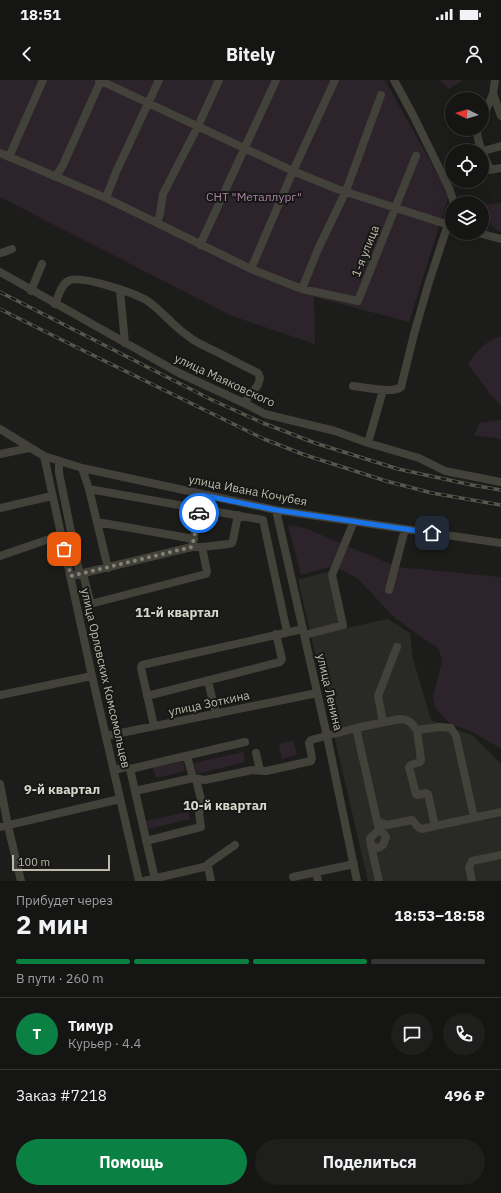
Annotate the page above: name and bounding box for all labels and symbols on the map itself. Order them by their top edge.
north arrow [445,92,489,136]
park label: СНТ "Металлург" [206,189,302,204]
street label: 1-я улица [348,222,382,279]
street label: улица Маяковского [172,350,278,410]
street label: улица Ивана Кочубея [187,471,309,509]
courier [179,493,219,533]
pin [415,516,449,550]
pin [47,532,81,566]
street label: улица Орловских Комсомольцев [78,587,134,769]
district label: 11-й квартал [135,604,219,621]
street label: улица Ленина [314,652,346,732]
street label: улица Зоткина [167,687,251,719]
district label: 9-й квартал [24,781,100,798]
district label: 10-й квартал [183,797,267,814]
scale bar [12,853,110,872]

